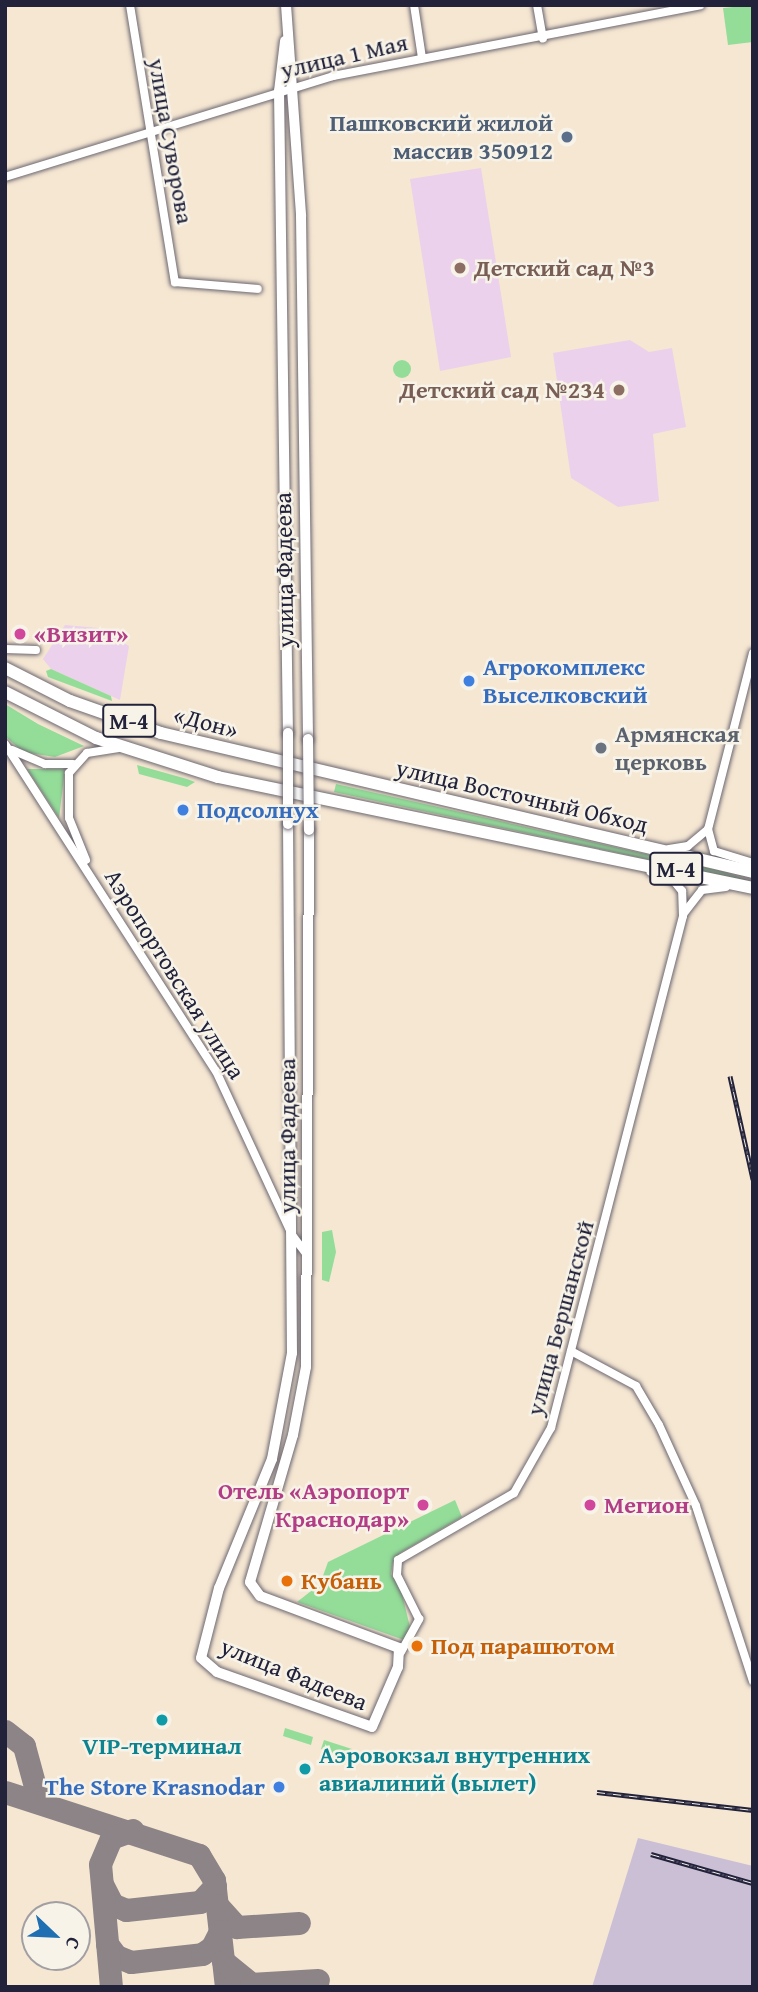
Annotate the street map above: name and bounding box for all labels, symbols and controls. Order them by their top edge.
street label: улица 1 Мая [278,27,410,85]
street label: улица Суворова [142,56,200,226]
place label: Пашковский жилой массив 350912 [330,109,553,165]
marker: Пашковский жилой массив 350912 [559,129,575,145]
place label: Детский сад №3 [474,254,655,282]
marker: Детский сад №3 [452,260,468,276]
place label: Детский сад №234 [399,376,605,404]
marker: Детский сад №234 [611,382,627,398]
street label: улица Фадеева [268,492,300,648]
place label: «Визит» [34,620,128,648]
marker: «Визит» [12,626,28,642]
place label: Агрокомплекс Выселковский [483,653,647,709]
marker: Агрокомплекс Выселковский [461,673,477,689]
street label: «Дон» [171,700,241,744]
road number: М-4 [101,702,157,740]
place label: Армянская церковь [615,720,740,776]
marker: Армянская церковь [593,740,609,756]
street label: улица Восточный Обход [393,753,651,839]
place label: Подсолнух [197,796,319,824]
marker: Подсолнух [175,802,191,818]
road number: М-4 [648,849,704,888]
street label: Аэропортовская улица [99,864,251,1084]
street label: улица Фадеева [273,1058,301,1214]
street label: улица Бершанской [520,1217,600,1419]
place label: Отель «Аэропорт Краснодар» [218,1477,409,1533]
place label: Мегион [604,1491,689,1519]
marker: Отель «Аэропорт Краснодар» [415,1497,431,1513]
marker: Мегион [582,1497,598,1513]
place label: Кубань [301,1567,382,1595]
marker: Кубань [279,1573,295,1589]
street label: улица Фадеева [216,1631,372,1717]
place label: Под парашютом [431,1632,615,1660]
marker: Под парашютом [409,1638,425,1654]
marker: VIP-терминал [154,1712,170,1728]
place label: VIP-терминал [82,1732,242,1760]
place label: Аэровокзал внутренних авиалиний (вылет) [319,1741,590,1797]
marker: Аэровокзал внутренних авиалиний (вылет) [297,1761,313,1777]
place label: The Store Krasnodar [45,1773,265,1801]
marker: The Store Krasnodar [271,1779,287,1795]
north arrow [21,1901,91,1971]
text: С [59,1933,88,1954]

